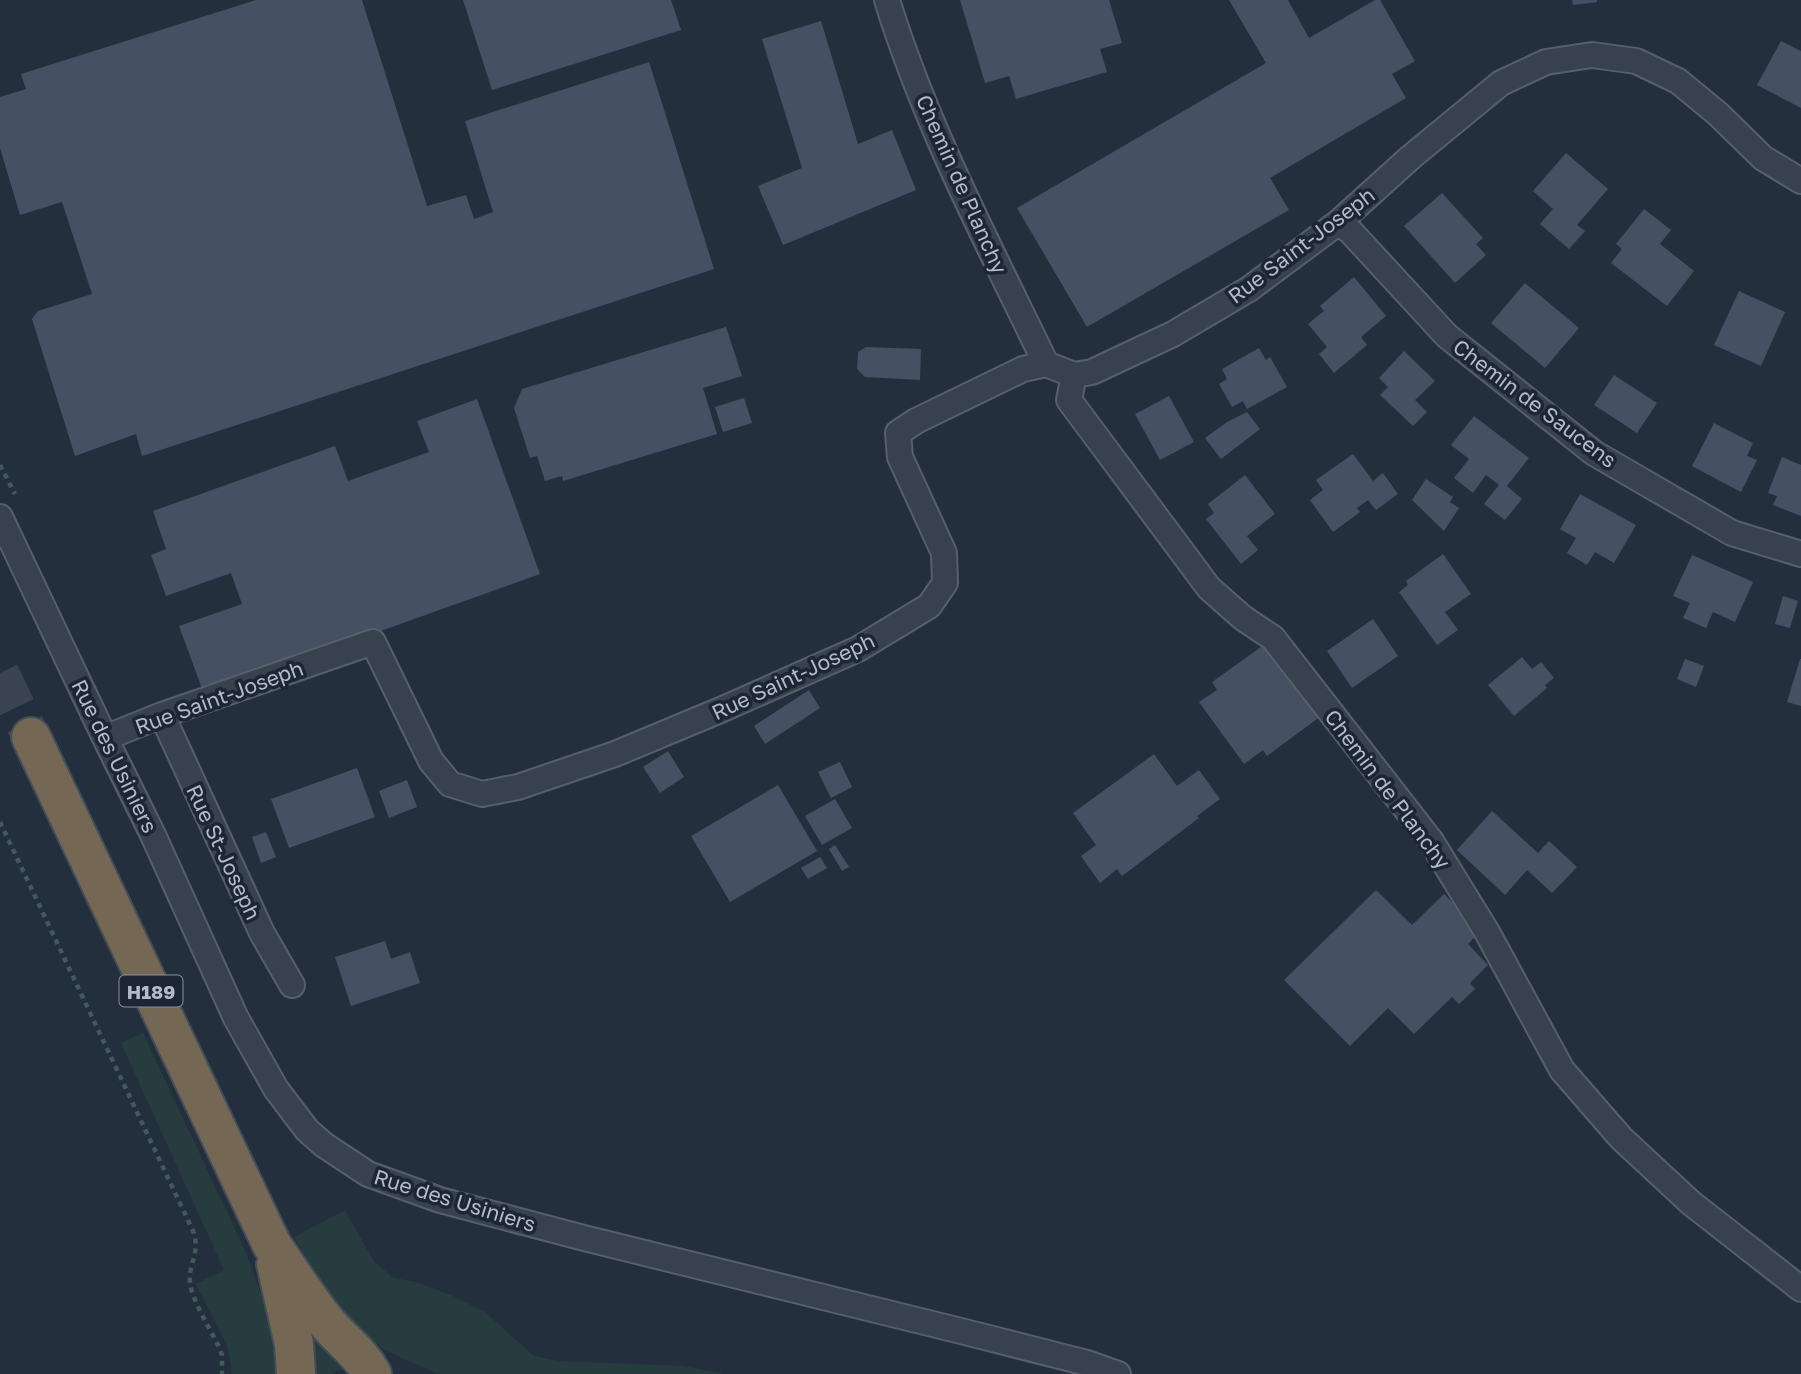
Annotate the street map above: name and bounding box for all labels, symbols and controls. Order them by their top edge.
street label: Chemin de Planchy [911,91,1013,278]
street label: Rue Saint-Joseph [1222,181,1380,309]
street label: Chemin de Saucens [1448,333,1622,473]
street label: Rue Saint-Joseph [707,627,879,725]
street label: Rue Saint-Joseph [131,655,307,739]
street label: Rue des Usiniers [67,675,163,837]
street label: Chemin de Planchy [1320,704,1457,874]
street label: Rue St-Joseph [181,780,267,924]
road number: H189 [120,976,182,1007]
street label: Rue des Usiniers [371,1163,539,1237]

